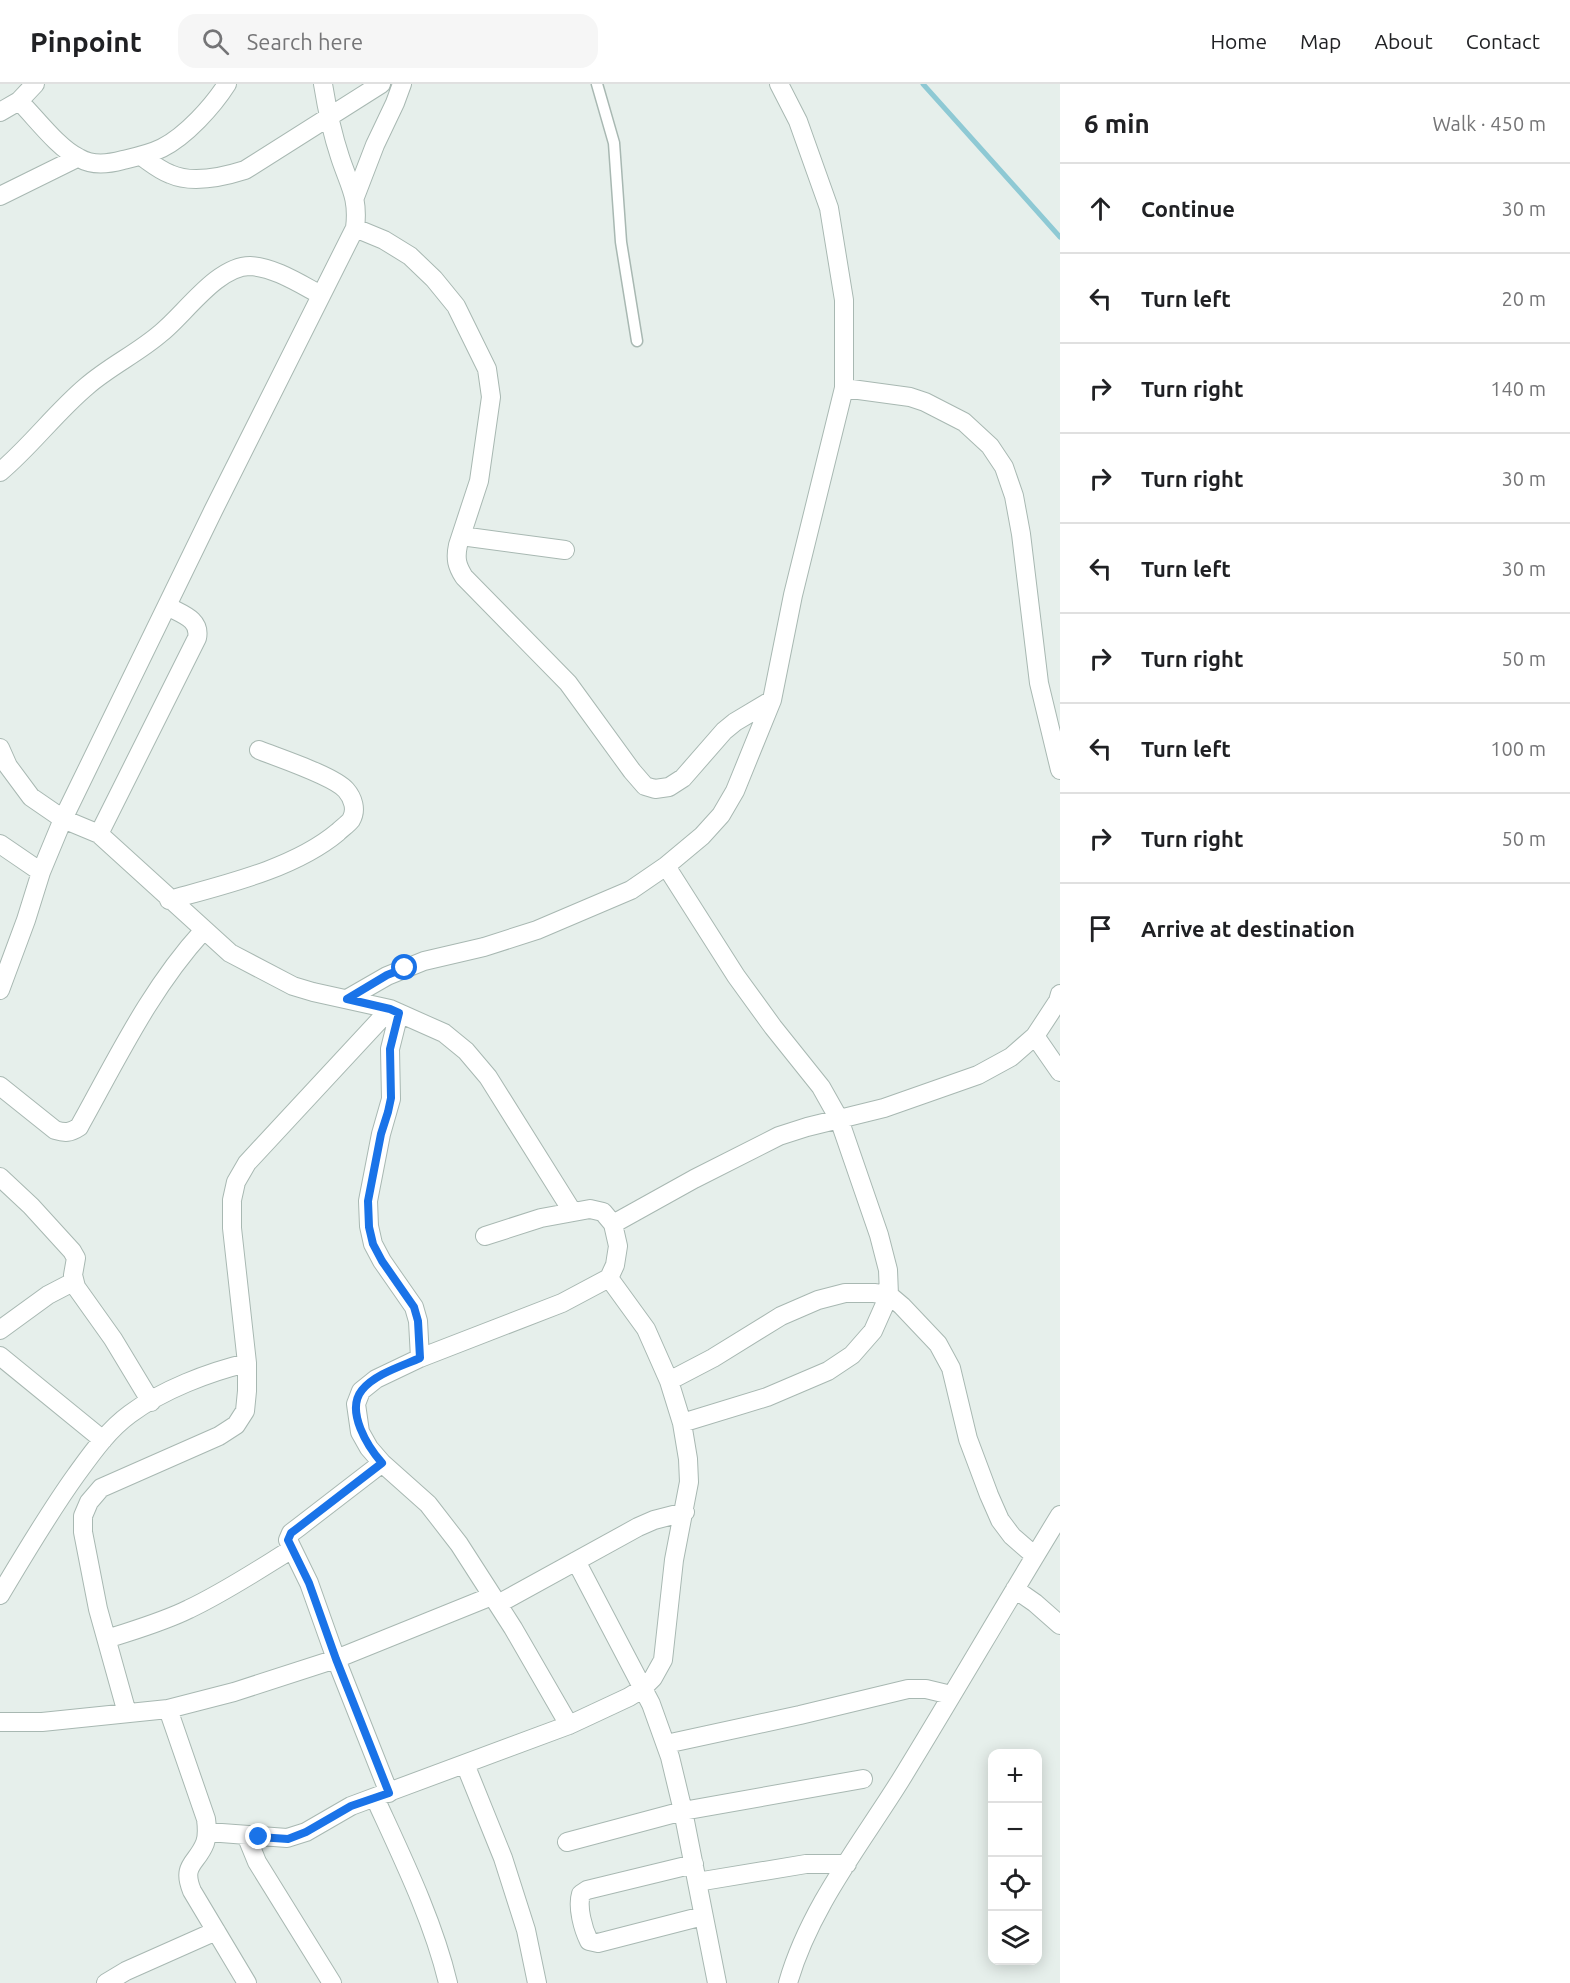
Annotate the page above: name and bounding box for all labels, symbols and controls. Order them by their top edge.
search box [178,14,598,68]
icon: search [199,25,232,58]
text: Pinpoint [30,26,142,57]
text: Search here [247,29,363,54]
text: Home [1210,29,1267,53]
text: Map [1300,29,1341,53]
text: About [1374,29,1433,53]
text: Contact [1466,29,1540,53]
text: 6 min [1084,109,1150,138]
text: Walk · 450 m [1433,112,1546,135]
icon: ahead [1084,192,1117,225]
text: Continue [1141,196,1235,221]
text: 30 m [1502,197,1546,220]
icon: left [1084,282,1117,315]
text: Turn left [1141,286,1231,311]
text: 20 m [1502,287,1546,310]
icon: right [1084,372,1117,405]
text: Turn right [1141,376,1243,401]
text: 140 m [1490,377,1546,400]
icon: right [1084,462,1117,495]
text: Turn right [1141,466,1243,491]
text: 30 m [1502,467,1546,490]
icon: left [1084,552,1117,585]
text: Turn left [1141,556,1231,581]
text: 30 m [1502,557,1546,580]
icon: right [1084,642,1117,675]
text: Turn right [1141,646,1243,671]
text: 50 m [1502,647,1546,670]
icon: left [1084,732,1117,765]
text: Turn left [1141,736,1231,761]
text: 100 m [1490,737,1546,760]
icon: right [1084,822,1117,855]
text: Turn right [1141,826,1243,851]
text: 50 m [1502,827,1546,850]
icon: arrive [1084,912,1117,945]
text: Arrive at destination [1141,916,1355,941]
route start [391,954,417,980]
map controls [988,1749,1042,1965]
button: + [988,1749,1042,1803]
button: − [988,1803,1042,1857]
route end [245,1823,271,1849]
button: locate [988,1857,1042,1911]
button: layers [988,1911,1042,1965]

